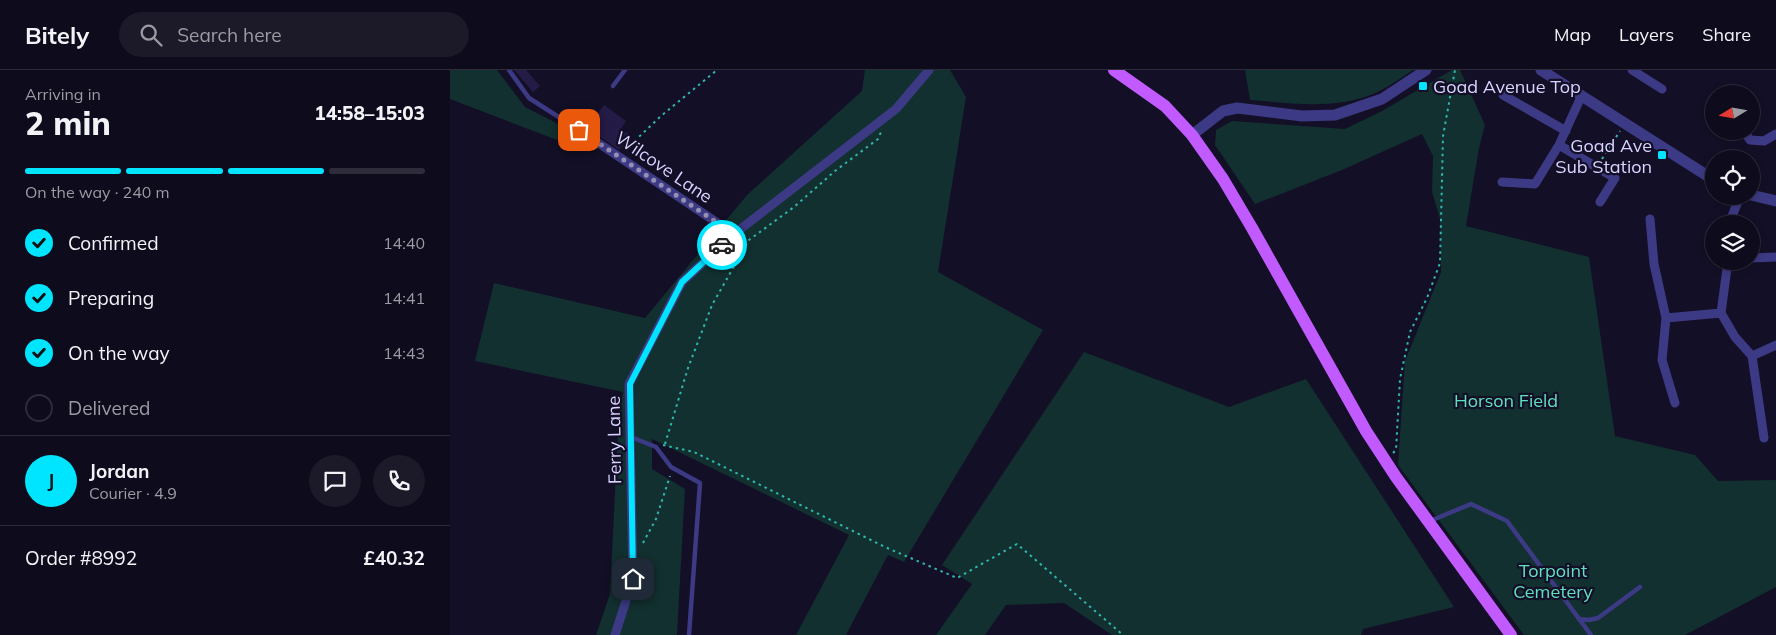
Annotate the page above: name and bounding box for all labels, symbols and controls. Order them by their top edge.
search box [119,12,469,57]
text: Bitely [25,20,89,50]
icon: search [137,21,165,49]
text: Search here [177,23,282,47]
text: Map [1554,23,1591,46]
text: Layers [1619,23,1674,46]
text: Share [1702,23,1751,46]
place label: Goad Avenue Top [1433,75,1581,98]
marker: Goad Avenue Top [1417,80,1429,92]
text: Arriving in [25,84,101,104]
north arrow [1705,85,1760,140]
map controls [1705,85,1760,270]
text: 14:58–15:03 [314,101,425,125]
text: 2 min [25,103,111,143]
pin [558,109,600,151]
icon: bag [565,116,593,144]
street label: Wilcove Lane [611,126,717,208]
place label: Goad Ave Sub Station [1555,134,1652,178]
marker: Goad Ave Sub Station [1656,149,1668,161]
button: locate [1705,150,1760,205]
text: On the way · 240 m [25,182,170,202]
button: layers [1705,215,1760,270]
courier [697,220,747,270]
icon: check [25,229,53,257]
text: Confirmed [68,231,159,255]
icon: car [708,231,736,259]
text: 14:40 [383,233,425,253]
icon: check [25,284,53,312]
text: Preparing [68,286,154,310]
text: 14:41 [383,288,425,308]
icon: check [25,339,53,367]
text: On the way [68,341,170,365]
text: 14:43 [383,343,425,363]
park label: Horson Field [1454,389,1558,412]
text: Delivered [68,396,150,420]
street label: Ferry Lane [602,396,626,484]
button: chat [309,455,361,507]
button: phone [373,455,425,507]
text: Jordan [89,459,149,483]
text: J [48,469,54,493]
text: Courier · 4.9 [89,483,177,503]
text: Order #8992 [25,546,137,570]
text: £40.32 [363,546,425,570]
pin [612,558,654,600]
park label: Torpoint Cemetery [1513,559,1593,603]
icon: home [619,565,647,593]

